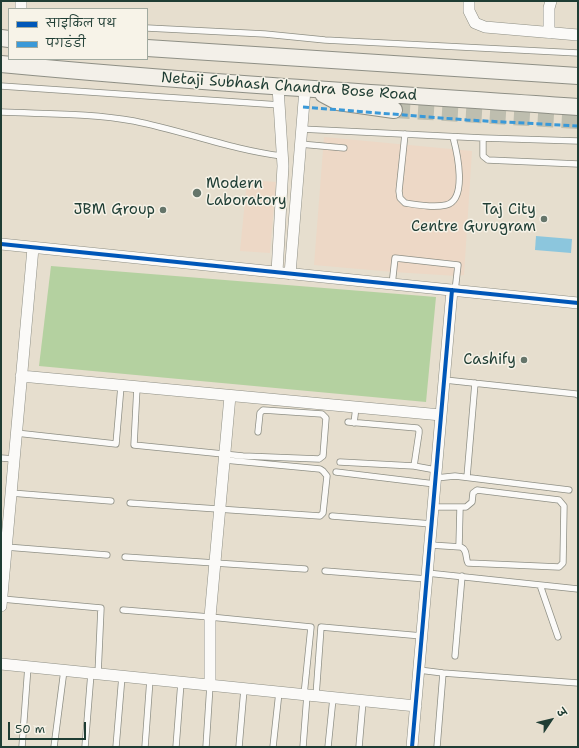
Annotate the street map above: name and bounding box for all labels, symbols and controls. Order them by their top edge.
legend [8,8,148,60]
text: साइकिल पथ [46,15,116,31]
text: पगडंडी [46,35,86,51]
street label: Netaji Subhash Chandra Bose Road [160,69,418,105]
place label: Modern Laboratory [206,175,287,210]
marker: Modern Laboratory [191,187,203,199]
place label: JBM Group [73,201,155,219]
place label: Taj City Centre Gurugram [411,201,536,236]
marker: JBM Group [158,205,168,215]
marker: Taj City Centre Gurugram [539,214,549,224]
place label: Cashify [463,351,516,369]
marker: Cashify [519,355,529,365]
north arrow [531,700,571,740]
text: उ [553,706,569,720]
scale bar [10,714,88,740]
text: 50 m [15,721,45,737]

